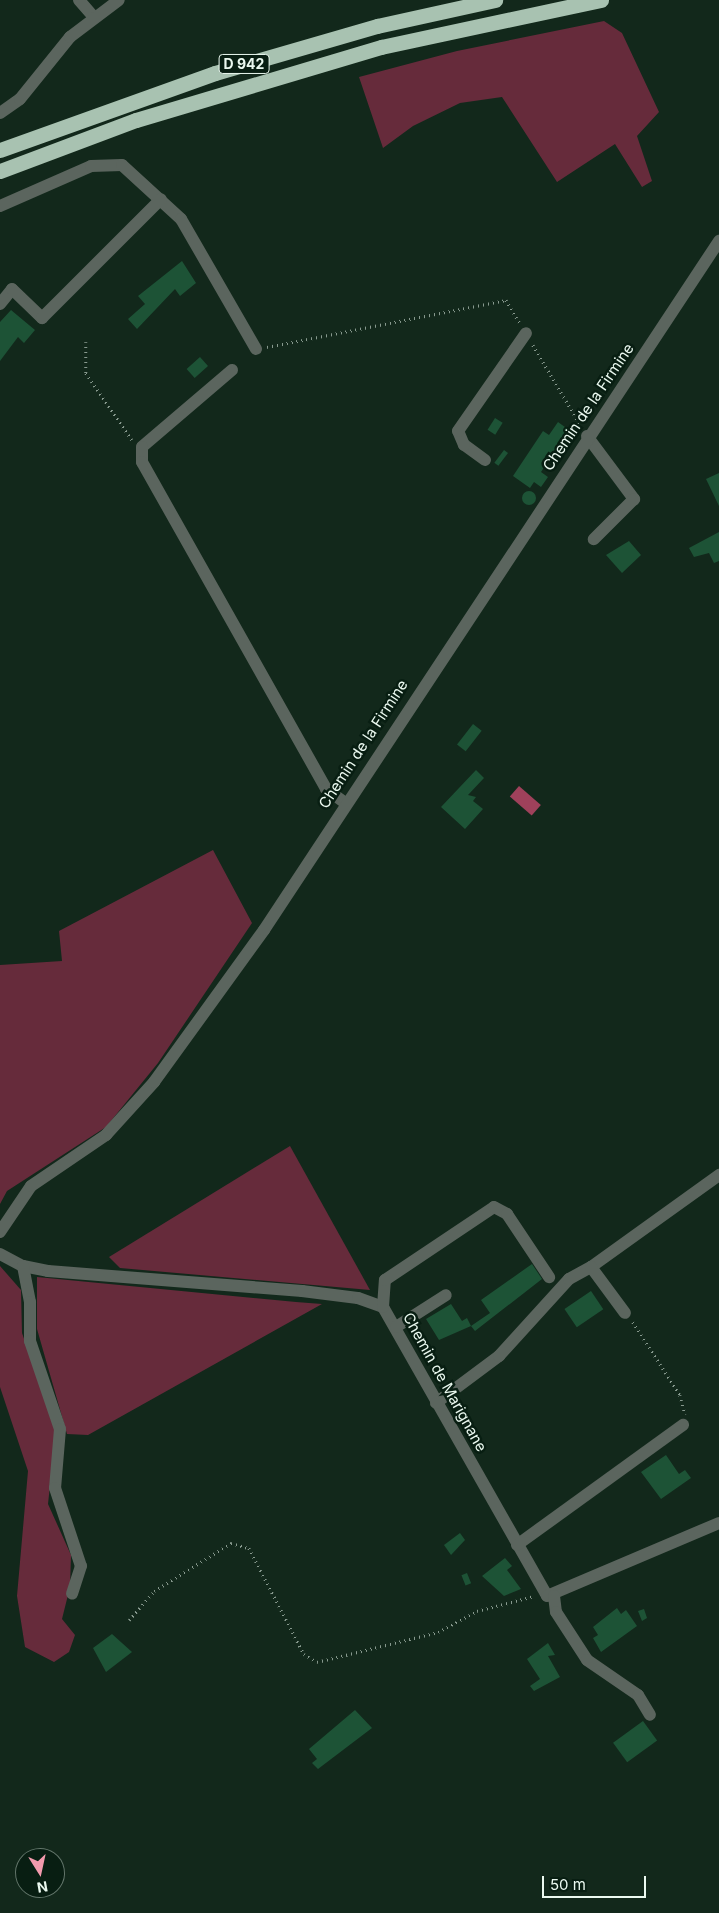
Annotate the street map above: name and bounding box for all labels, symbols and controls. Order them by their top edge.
road number: D 942 [218,52,270,76]
street label: Chemin de la Firmine [539,340,637,474]
street label: Chemin de la Firmine [315,676,411,812]
street label: Chemin de Marignane [399,1309,491,1455]
north arrow [15,1848,65,1898]
scale bar [544,1866,648,1898]
text: 50 m [550,1875,586,1894]
text: N [36,1878,49,1897]

